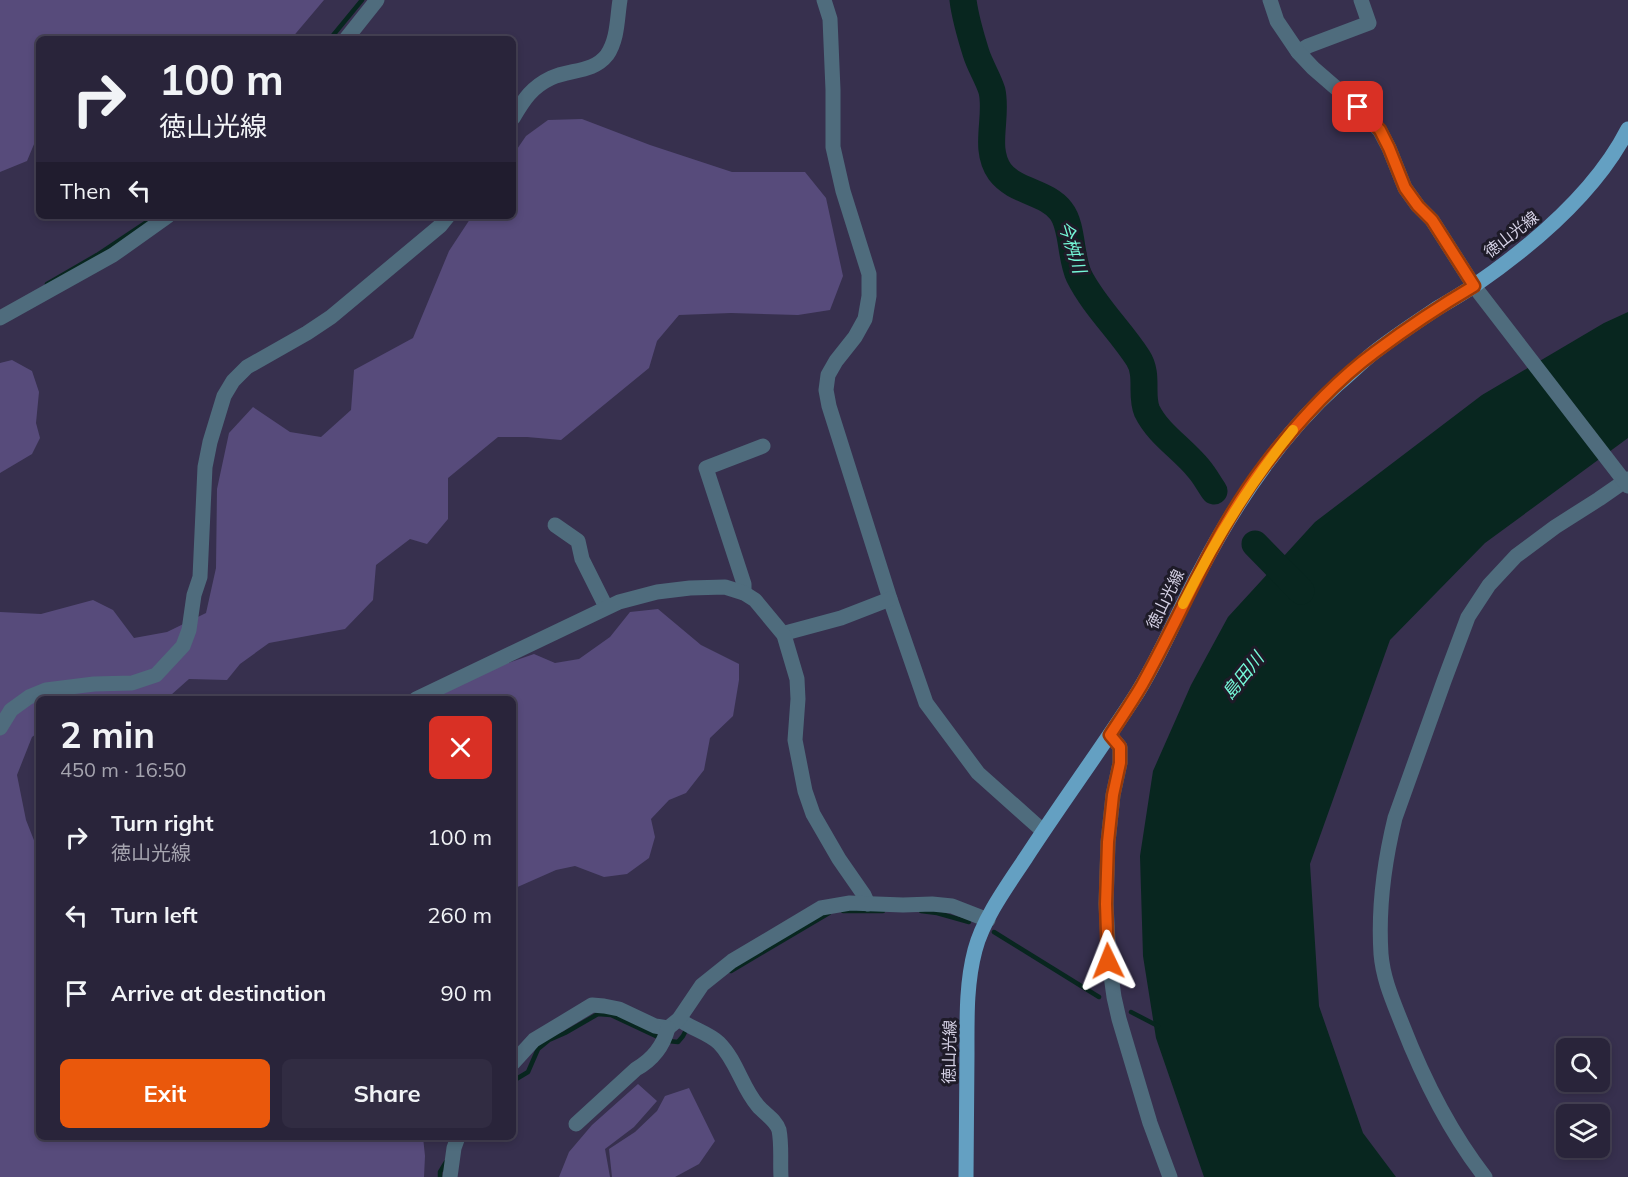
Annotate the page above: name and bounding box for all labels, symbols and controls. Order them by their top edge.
text: 100 m [159,53,284,106]
icon: right [60,60,138,138]
pin [1332,81,1383,132]
icon: arrive [1341,90,1374,123]
text: 徳山光線 [159,109,267,143]
icon: left [123,174,156,207]
text: Then [60,177,111,205]
street label: 徳山光線 [1480,206,1542,262]
water label: 今桝川 [1054,218,1092,278]
street label: 徳山光線 [1142,566,1188,632]
water label: 島田川 [1217,646,1270,704]
text: 2 min [60,712,155,757]
button: close [429,716,492,779]
text: 450 m · 16:50 [60,757,186,782]
text: Turn right [111,809,214,837]
icon: right [60,821,93,854]
text: 100 m [427,823,492,851]
text: 徳山光線 [111,840,191,865]
icon: left [60,899,93,932]
text: Turn left [111,901,198,929]
text: 260 m [427,901,492,929]
position arrow [1076,929,1140,993]
icon: arrive [60,977,93,1010]
text: Arrive at destination [111,979,326,1007]
text: 90 m [441,979,492,1007]
street label: 徳山光線 [938,1020,960,1084]
map controls [1556,1038,1610,1158]
button: search [1556,1038,1610,1092]
button: Exit [60,1059,270,1128]
button: Share [282,1059,492,1128]
button: layers [1556,1104,1610,1158]

